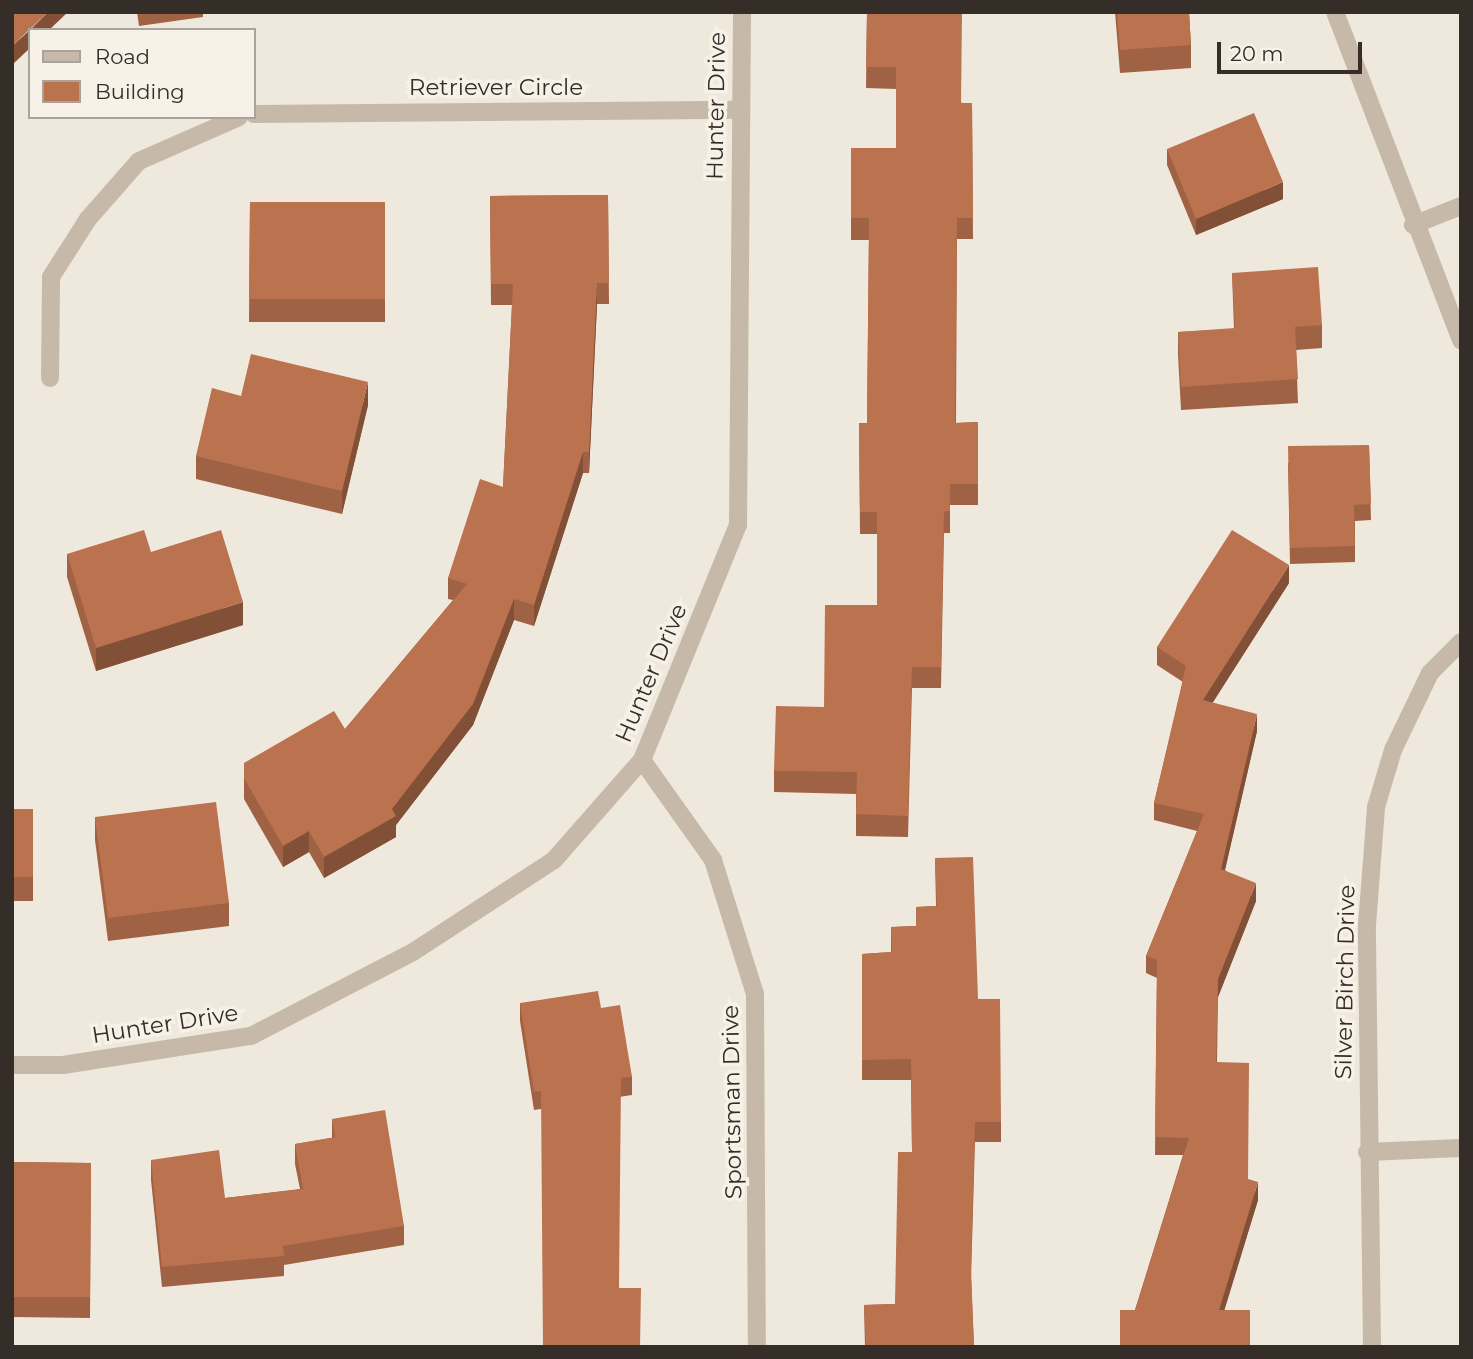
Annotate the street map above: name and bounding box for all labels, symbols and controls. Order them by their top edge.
legend [28,28,256,119]
scale bar [1221,28,1366,72]
street label: Hunter Drive [701,32,731,180]
text: 20 m [1230,41,1284,66]
text: Road [95,44,150,69]
street label: Retriever Circle [409,73,583,101]
text: Building [95,79,185,104]
street label: Hunter Drive [609,599,693,747]
street label: Silver Birch Drive [1330,884,1360,1080]
street label: Hunter Drive [90,999,240,1049]
street label: Sportsman Drive [717,1005,747,1199]

